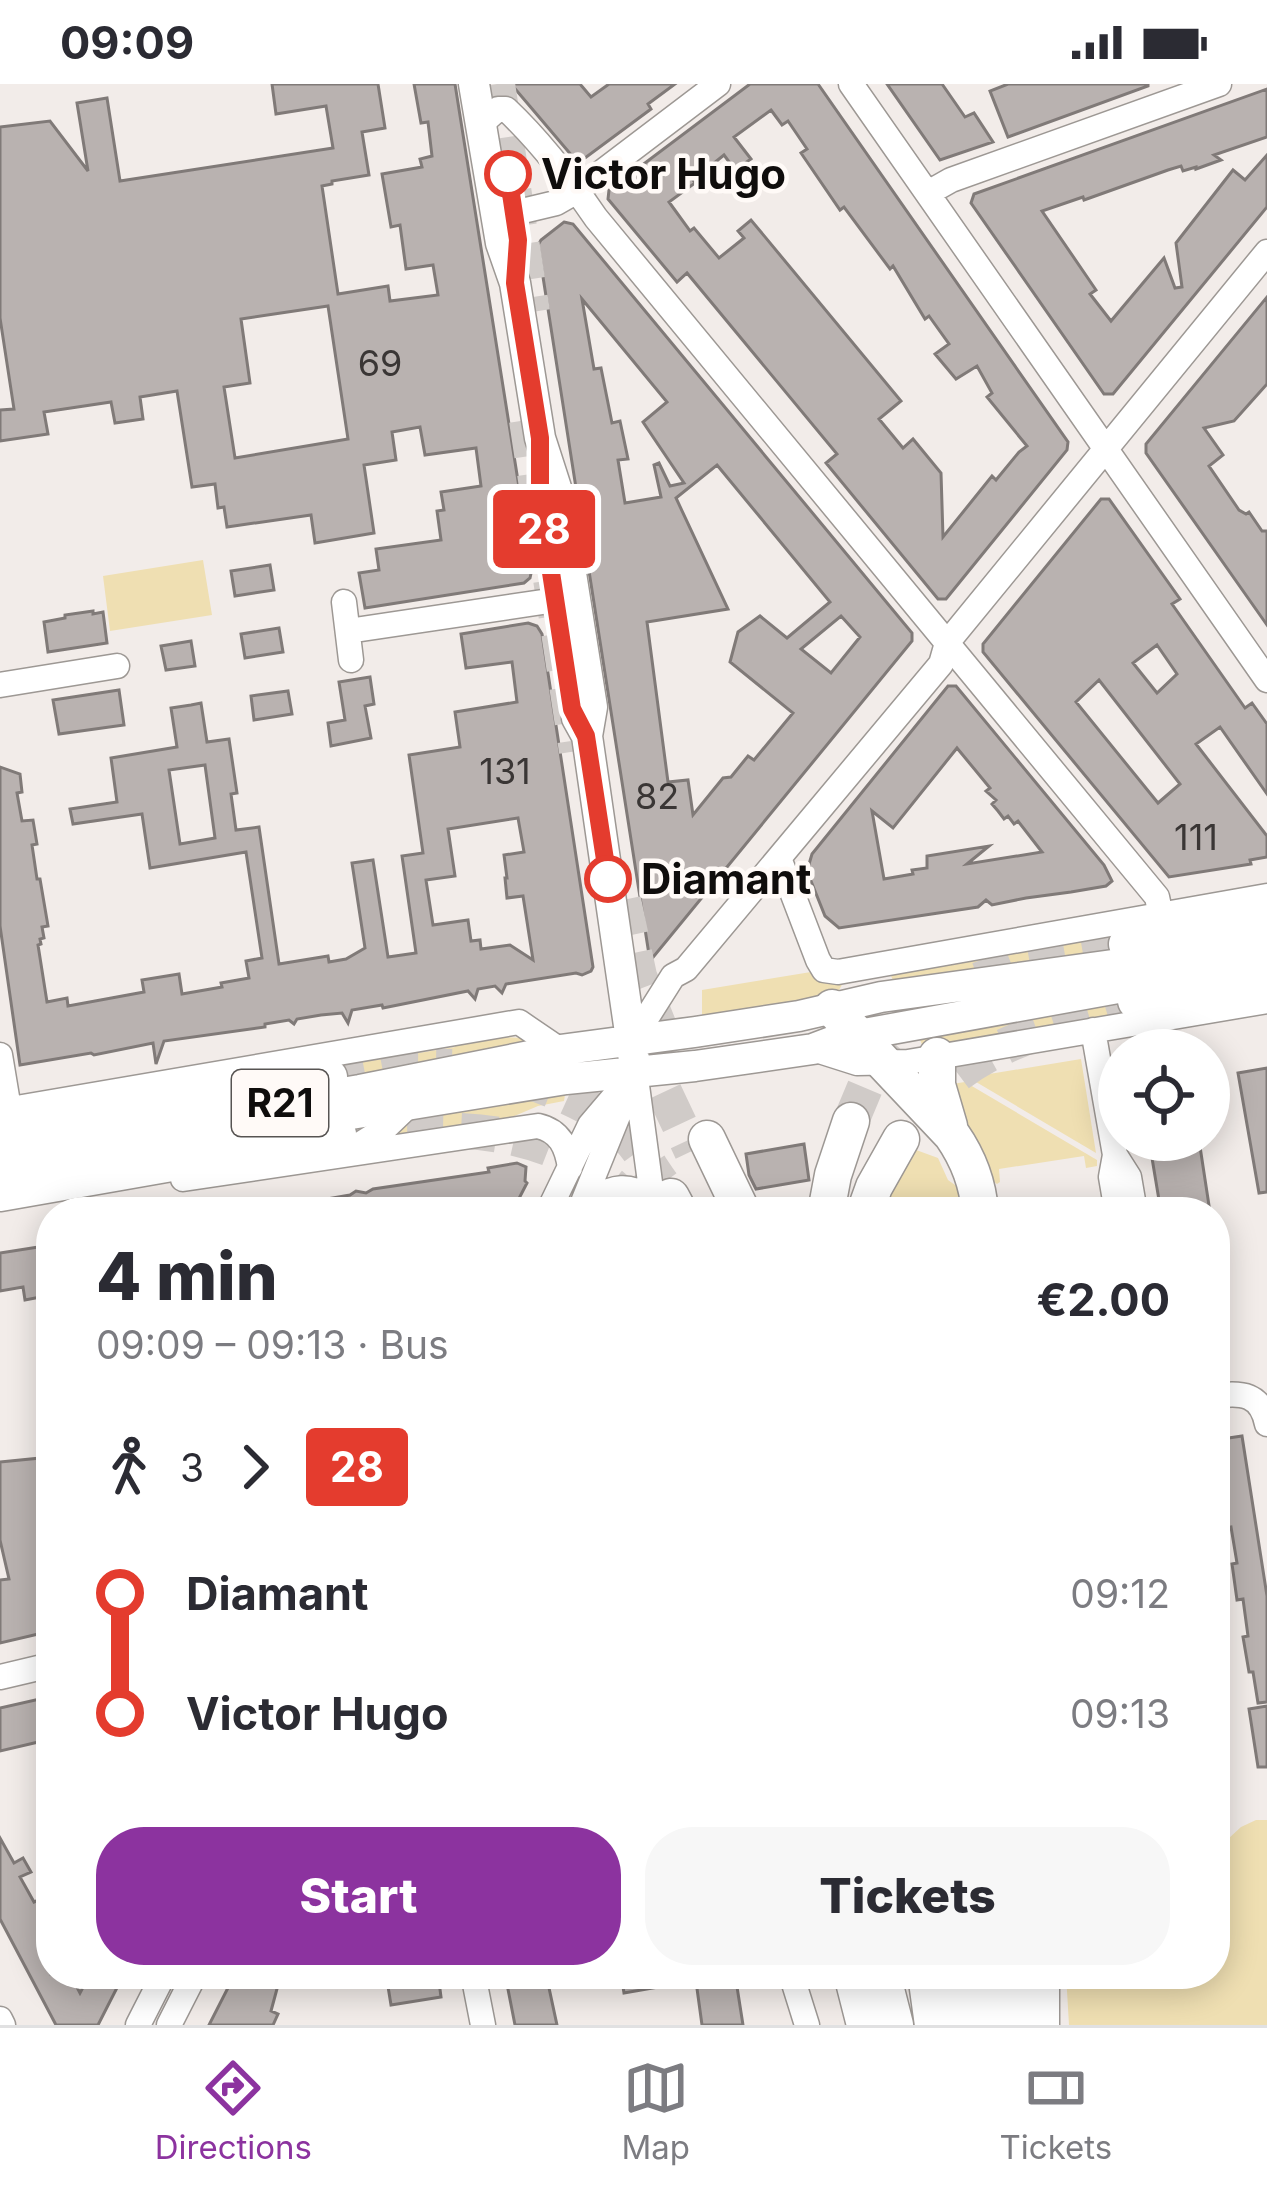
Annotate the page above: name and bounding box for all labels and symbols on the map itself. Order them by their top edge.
place label: Victor Hugo [541,148,786,199]
marker: Victor Hugo [486,152,530,196]
house number: 69 [358,341,402,385]
line badge: 28 [490,490,598,568]
house number: 131 [479,749,531,793]
house number: 82 [635,774,679,818]
house number: 111 [1174,815,1218,859]
place label: Diamant [641,853,811,904]
marker: Diamant [586,857,630,901]
road number: R21 [232,1070,328,1136]

